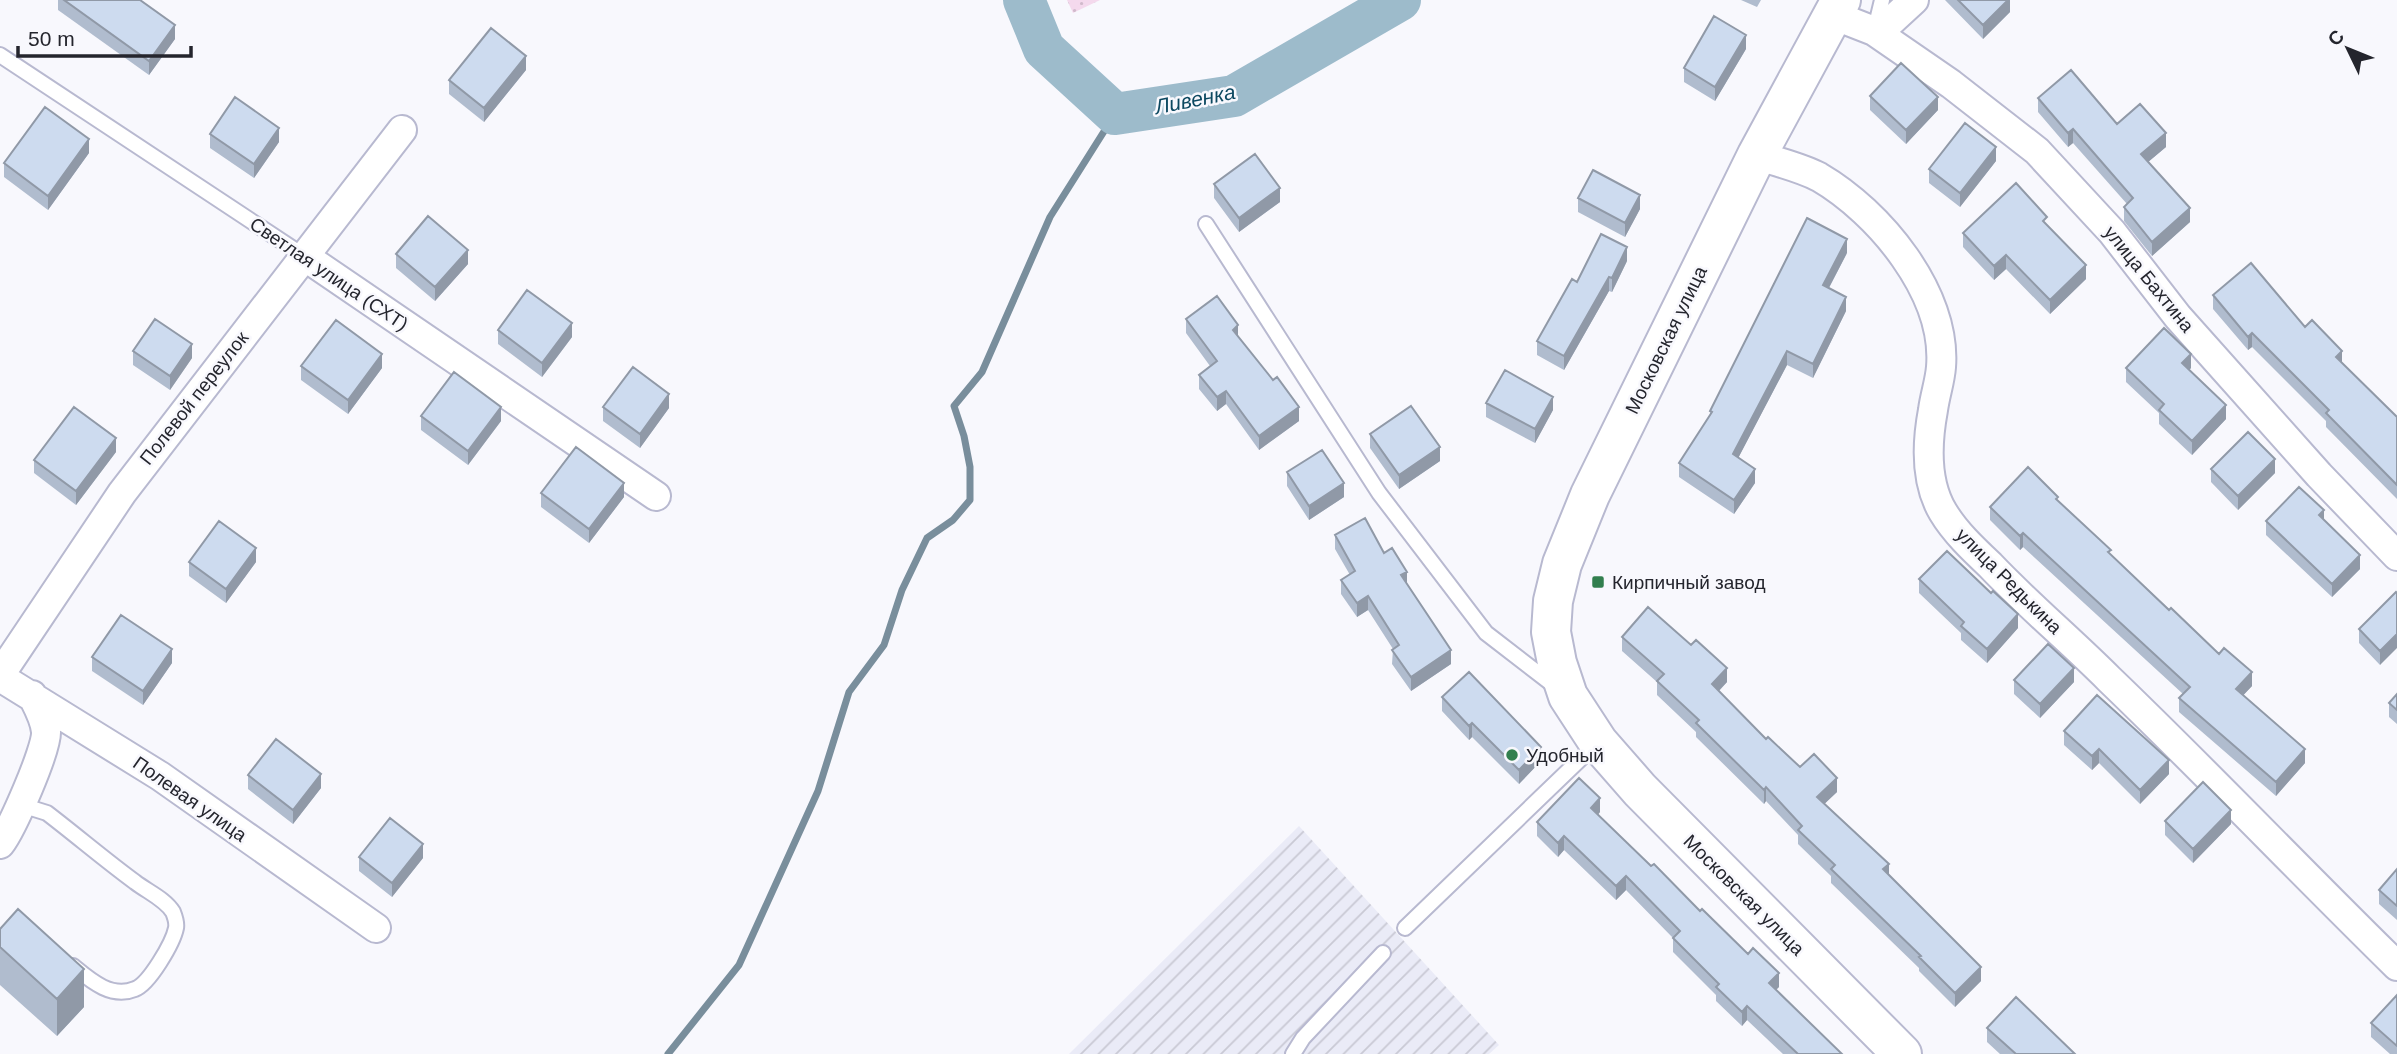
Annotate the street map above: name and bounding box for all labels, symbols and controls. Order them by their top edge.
scale bar [18,14,191,58]
north arrow [2313,14,2383,84]
text: С [2324,25,2348,50]
text: 50 m [28,27,75,50]
water label: Ливенка [1151,80,1237,118]
street label: Светлая улица (СХТ) [246,213,412,335]
street label: улица Бахтина [2100,222,2198,337]
street label: Московская улица [1621,262,1711,417]
street label: Полевой переулок [136,327,253,469]
street label: улица Редькина [1952,524,2066,638]
place label: Кирпичный завод [1612,572,1765,593]
marker: Кирпичный завод [1590,574,1606,590]
place label: Удобный [1526,745,1604,766]
marker: Удобный [1504,747,1520,763]
street label: Полевая улица [129,752,251,846]
street label: Московская улица [1679,830,1809,960]

